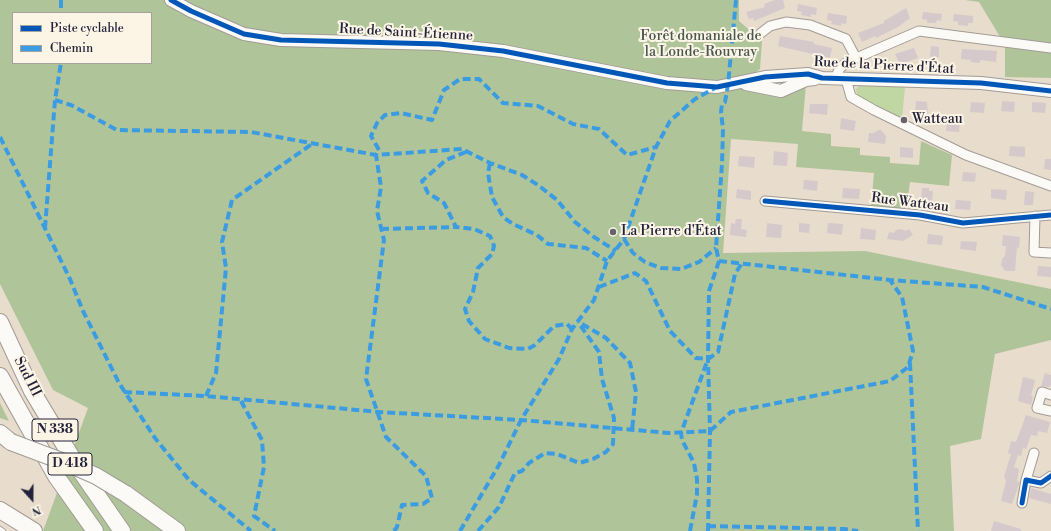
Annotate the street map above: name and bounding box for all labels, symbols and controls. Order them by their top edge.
legend [12,12,152,64]
text: Piste cyclable [50,21,124,36]
street label: Rue de Saint-Étienne [339,21,473,45]
park label: Forêt domaniale de la Londe-Rouvray [640,29,762,62]
text: Chemin [50,41,93,56]
street label: Rue de la Pierre d'État [813,54,955,78]
place label: Watteau [912,112,963,128]
marker: Watteau [899,115,909,125]
street label: Rue Watteau [870,190,950,216]
place label: La Pierre d'État [621,224,722,240]
marker: La Pierre d'État [608,227,618,237]
street label: Sud III [10,354,44,400]
road number: N 338 [32,419,78,441]
road number: D 418 [48,453,92,475]
north arrow [12,479,52,519]
text: N [30,502,43,518]

